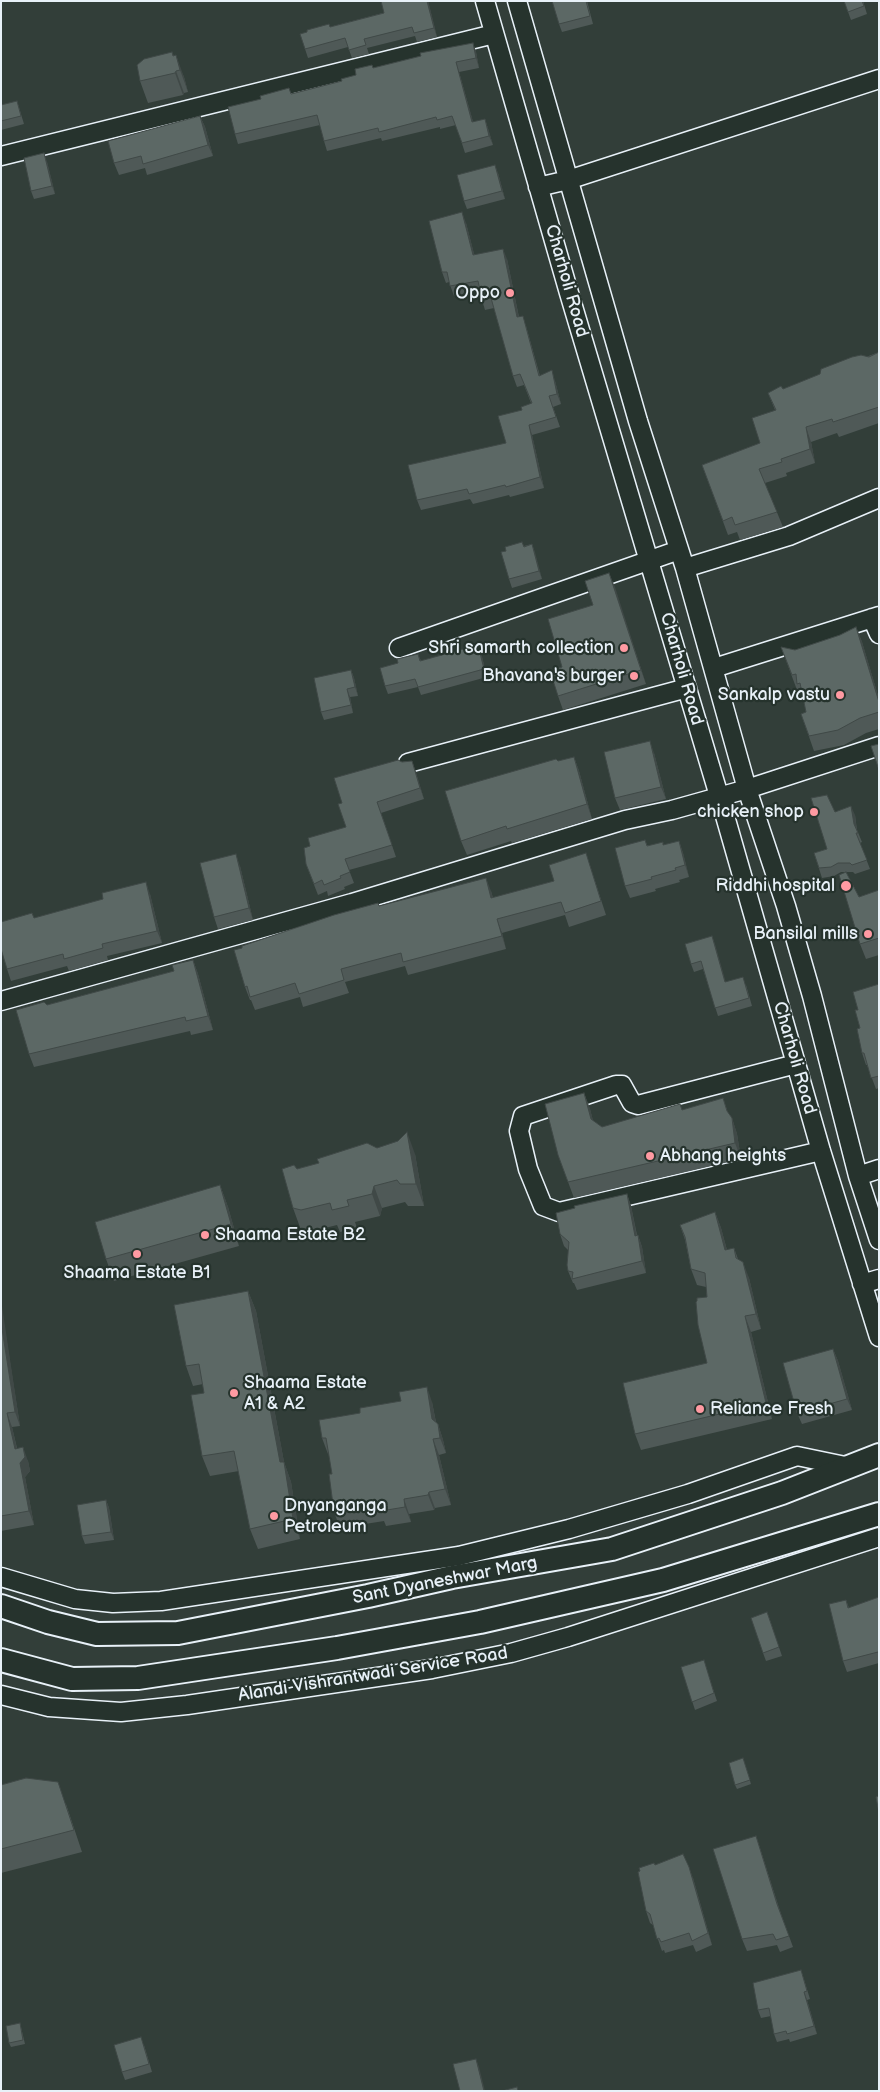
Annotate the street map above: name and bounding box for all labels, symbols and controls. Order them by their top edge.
street label: Charholi Road [540,222,592,340]
place label: Oppo [455,282,500,304]
marker: Oppo [504,287,516,299]
street label: Charholi Road [655,610,707,728]
place label: Shri samarth collection [428,637,614,659]
marker: Shri samarth collection [618,642,630,654]
place label: Bhavana's burger [482,665,624,687]
marker: Bhavana's burger [628,670,640,682]
place label: Sankalp vastu [718,684,830,706]
marker: Sankalp vastu [834,689,846,701]
place label: chicken shop [697,801,804,823]
marker: chicken shop [808,806,820,818]
place label: Riddhi hospital [715,875,835,897]
marker: Riddhi hospital [839,879,853,893]
place label: Bansilal mills [753,923,858,945]
marker: Bansilal mills [862,928,874,940]
street label: Charholi Road [768,999,820,1117]
place label: Abhang heights [660,1145,786,1167]
marker: Abhang heights [644,1150,656,1162]
place label: Shaama Estate B2 [215,1224,366,1246]
marker: Shaama Estate B2 [199,1229,211,1241]
marker: Shaama Estate B1 [131,1248,143,1260]
place label: Shaama Estate B1 [64,1262,210,1284]
place label: Shaama Estate A1 & A2 [244,1372,367,1415]
marker: Shaama Estate A1 & A2 [228,1387,240,1399]
place label: Reliance Fresh [710,1398,834,1420]
marker: Reliance Fresh [694,1403,706,1415]
place label: Dnyanganga Petroleum [284,1495,387,1538]
marker: Dnyanganga Petroleum [268,1510,280,1522]
street label: Sant Dyaneshwar Marg [351,1552,539,1610]
street label: Alandi-Vishrantwadi Service Road [237,1643,509,1707]

